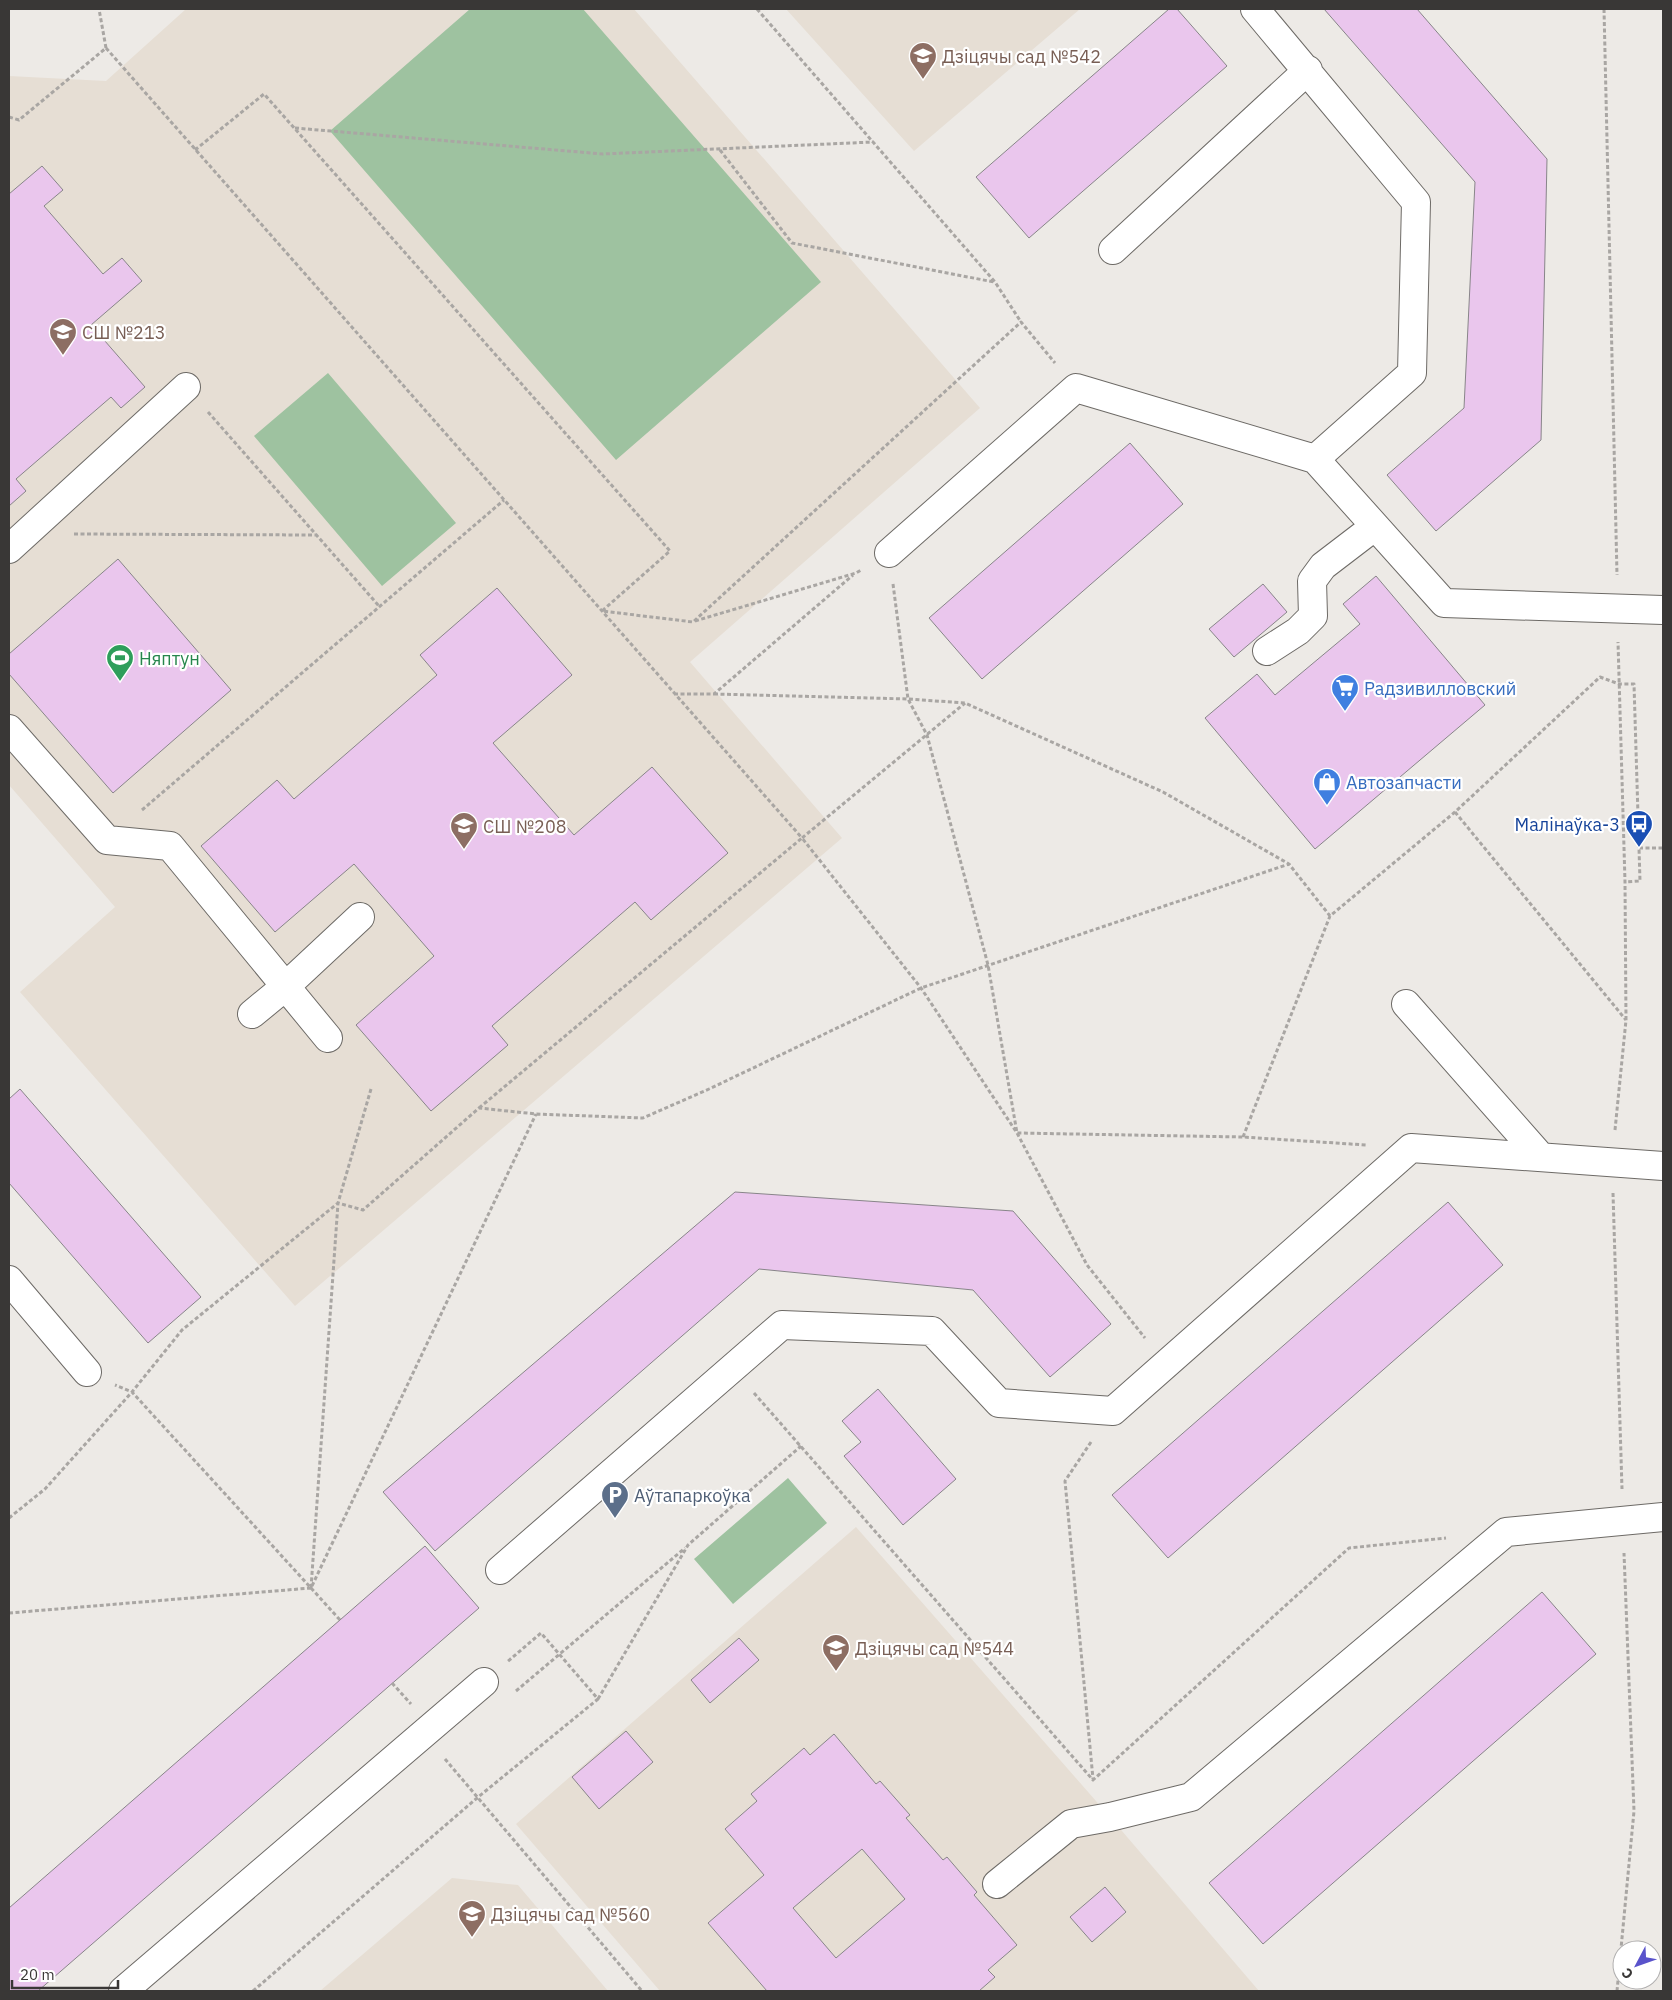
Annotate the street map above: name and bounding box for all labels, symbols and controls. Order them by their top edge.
school or university icon: Дзіцячы сад №542 [908,41,938,80]
place label: Дзіцячы сад №542 [942,45,1101,68]
school or university icon: СШ №213 [48,317,78,356]
place label: СШ №213 [82,321,166,344]
sports icon: Няптун [105,643,135,682]
place label: Няптун [139,647,200,670]
supermarket icon: Радзивилловский [1330,673,1360,712]
place label: Радзивилловский [1364,677,1516,700]
shop icon: Автозапчасти [1312,767,1342,806]
place label: Автозапчасти [1346,771,1462,794]
bus stop icon: Малінаўка-3 [1624,809,1654,848]
school or university icon: СШ №208 [449,811,479,850]
place label: Малінаўка-3 [1515,813,1620,836]
place label: СШ №208 [483,815,567,838]
parking icon: Аўтапаркоўка [600,1480,630,1519]
place label: Аўтапаркоўка [634,1484,751,1507]
school or university icon: Дзіцячы сад №544 [821,1633,851,1672]
place label: Дзіцячы сад №544 [855,1637,1014,1660]
school or university icon: Дзіцячы сад №560 [457,1899,487,1938]
place label: Дзіцячы сад №560 [491,1903,650,1926]
north arrow [1612,1940,1662,1990]
scale bar [12,1958,119,1990]
text: С [1617,1964,1637,1983]
text: 20 m [20,1965,55,1984]

